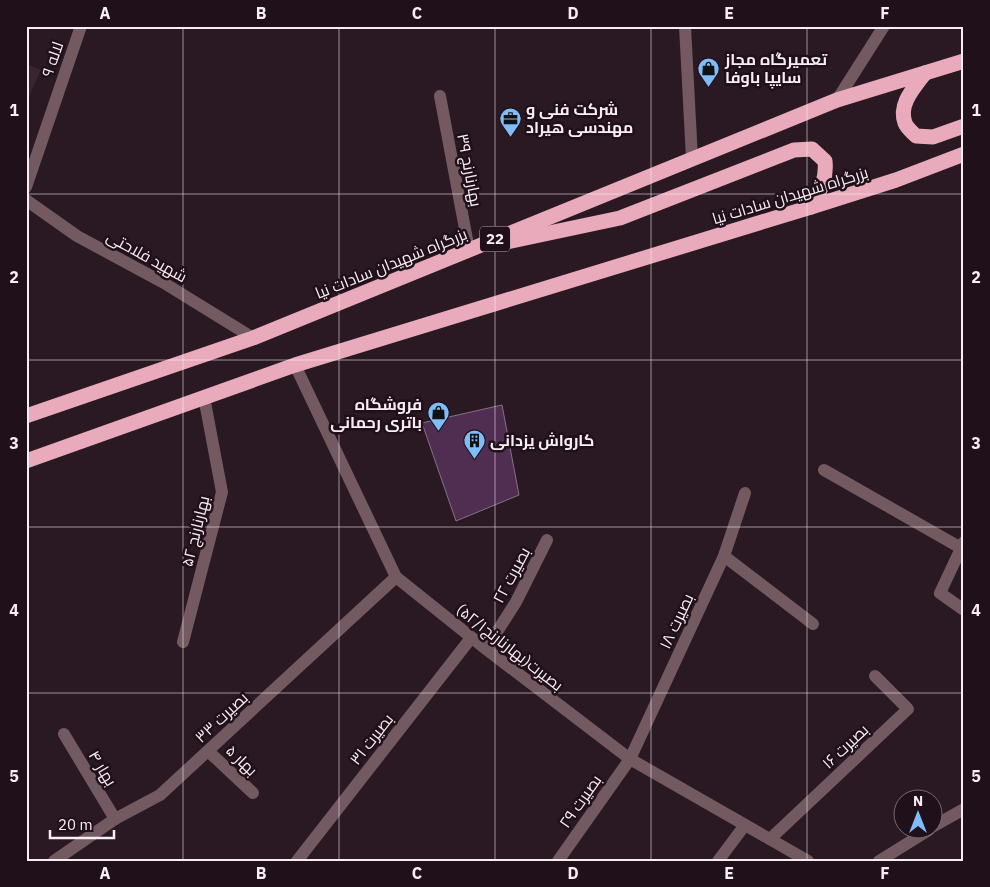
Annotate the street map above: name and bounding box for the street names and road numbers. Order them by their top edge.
street label: لاله ۹ [37,39,67,79]
street label: بهارنارنج ۳۹ [451,132,487,209]
street label: بزرگراه شهیدان سادات نیا [710,162,871,229]
street label: بزرگراه شهیدان سادات نیا [312,223,470,304]
street label: شهید فلاحتی [103,226,191,287]
road number: 22 [480,226,510,252]
street label: بهارنارنج ۵۲ [177,494,215,569]
street label: بصیرت ۲۲ [488,543,534,607]
street label: بصیرت ۱۸ [655,590,697,652]
street label: بصیرت(بهارنارنج۵۲/۱) [451,599,568,697]
street label: بصیرت ۳۳ [190,687,252,747]
street label: بصیرت ۳۱ [345,709,397,769]
street label: بصیرت ۱۶ [818,719,872,773]
street label: بهار ۵ [221,740,262,781]
street label: بهار ۴ [84,746,121,790]
street label: بصیرت ۲۹ [554,770,606,832]

